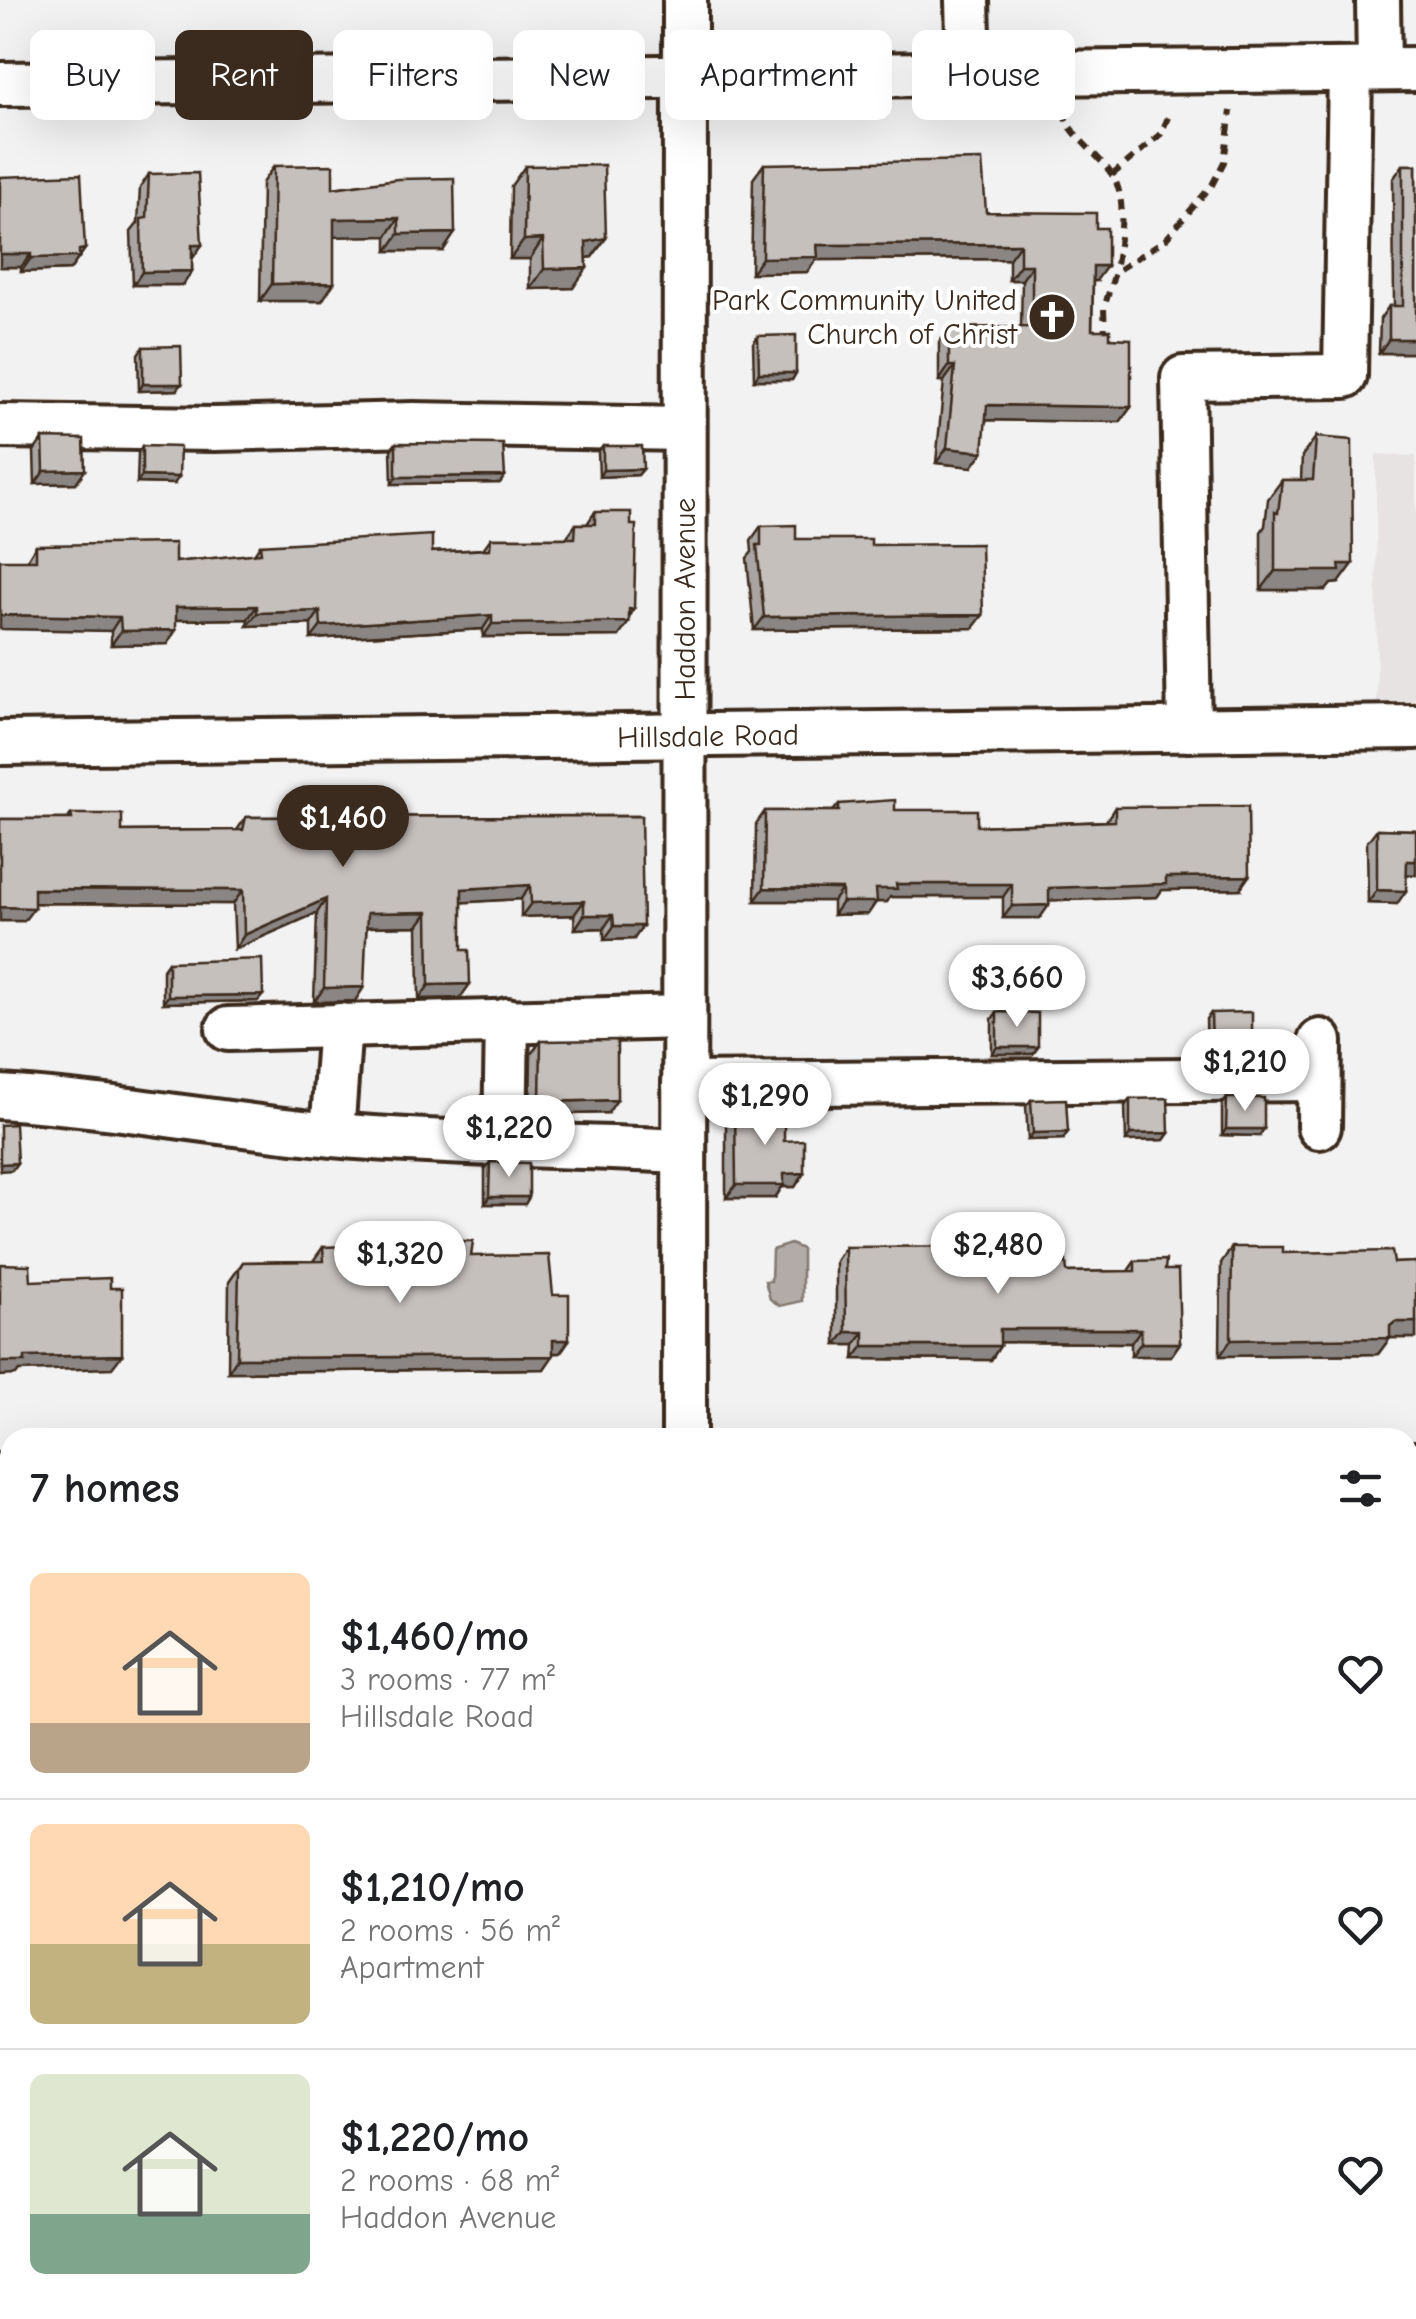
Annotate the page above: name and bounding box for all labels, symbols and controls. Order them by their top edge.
chip: Buy [30,30,155,120]
chip: Rent [175,30,313,120]
chip: Filters [333,30,493,120]
chip: New [513,30,645,120]
chip: Apartment [665,30,892,120]
chip: House [912,30,1075,120]
place label: Park Community United Church of Christ [712,283,1018,352]
church icon: Park Community United Church of Christ [1026,291,1078,343]
street label: Haddon Avenue [668,498,703,700]
street label: Hillsdale Road [617,717,799,756]
pin: $1,460 [262,785,424,870]
text: $1,460 [299,799,387,836]
pin: $3,660 [936,945,1098,1030]
text: $3,660 [971,959,1063,996]
pin: $1,210 [1164,1029,1326,1114]
text: $1,210 [1203,1043,1287,1080]
pin: $1,290 [684,1063,846,1148]
text: $1,290 [721,1077,809,1114]
pin: $1,220 [428,1095,590,1180]
text: $1,220 [465,1109,553,1146]
pin: $2,480 [917,1212,1079,1297]
pin: $1,320 [319,1221,481,1306]
text: $2,480 [952,1226,1044,1263]
text: $1,320 [356,1235,444,1272]
icon: filters [1333,1461,1388,1516]
text: 7 homes [30,1464,180,1513]
text: $1,460/mo [340,1612,529,1661]
icon: home [110,1613,230,1733]
icon: heart [1333,1646,1388,1701]
text: 3 rooms · 77 m² [340,1661,555,1698]
text: Hillsdale Road [340,1698,534,1735]
text: $1,210/mo [340,1863,525,1912]
icon: home [110,1864,230,1984]
icon: heart [1333,1897,1388,1952]
text: 2 rooms · 56 m² [340,1912,560,1949]
text: Apartment [340,1949,483,1986]
text: $1,220/mo [340,2113,529,2162]
icon: home [110,2114,230,2234]
icon: heart [1333,2147,1388,2202]
text: 2 rooms · 68 m² [340,2162,559,2199]
text: Haddon Avenue [340,2199,556,2236]

